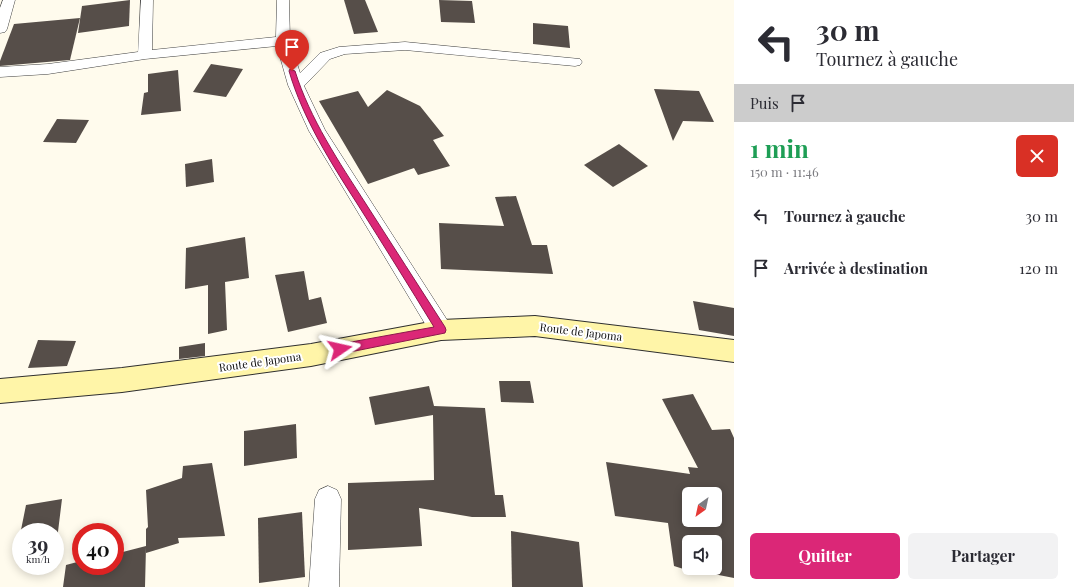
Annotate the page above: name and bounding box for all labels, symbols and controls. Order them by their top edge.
text: 30 m [816,11,880,48]
icon: left [750,16,802,68]
pin [275,30,309,71]
icon: arrive [281,36,303,58]
text: Tournez à gauche [816,47,958,71]
icon: arrive [787,92,809,114]
text: Puis [750,93,779,113]
text: 1 min [750,132,809,164]
button: close [1016,135,1058,177]
text: 150 m · 11:46 [750,163,819,180]
icon: left [750,205,772,227]
text: Tournez à gauche [784,206,906,226]
text: 30 m [1025,206,1058,226]
icon: arrive [750,257,772,279]
text: Arrivée à destination [784,258,928,278]
text: 120 m [1019,258,1058,278]
street label: Route de Japoma [539,319,624,344]
position arrow [319,328,361,370]
street label: Route de Japoma [218,348,303,375]
north arrow [682,487,722,527]
map controls [682,487,722,575]
speed limit sign: 40 [72,523,124,575]
text: 39 [28,530,48,557]
button: Quitter [750,533,900,579]
button: Partager [908,533,1058,579]
button: sound [682,535,722,575]
text: km/h [26,552,50,566]

